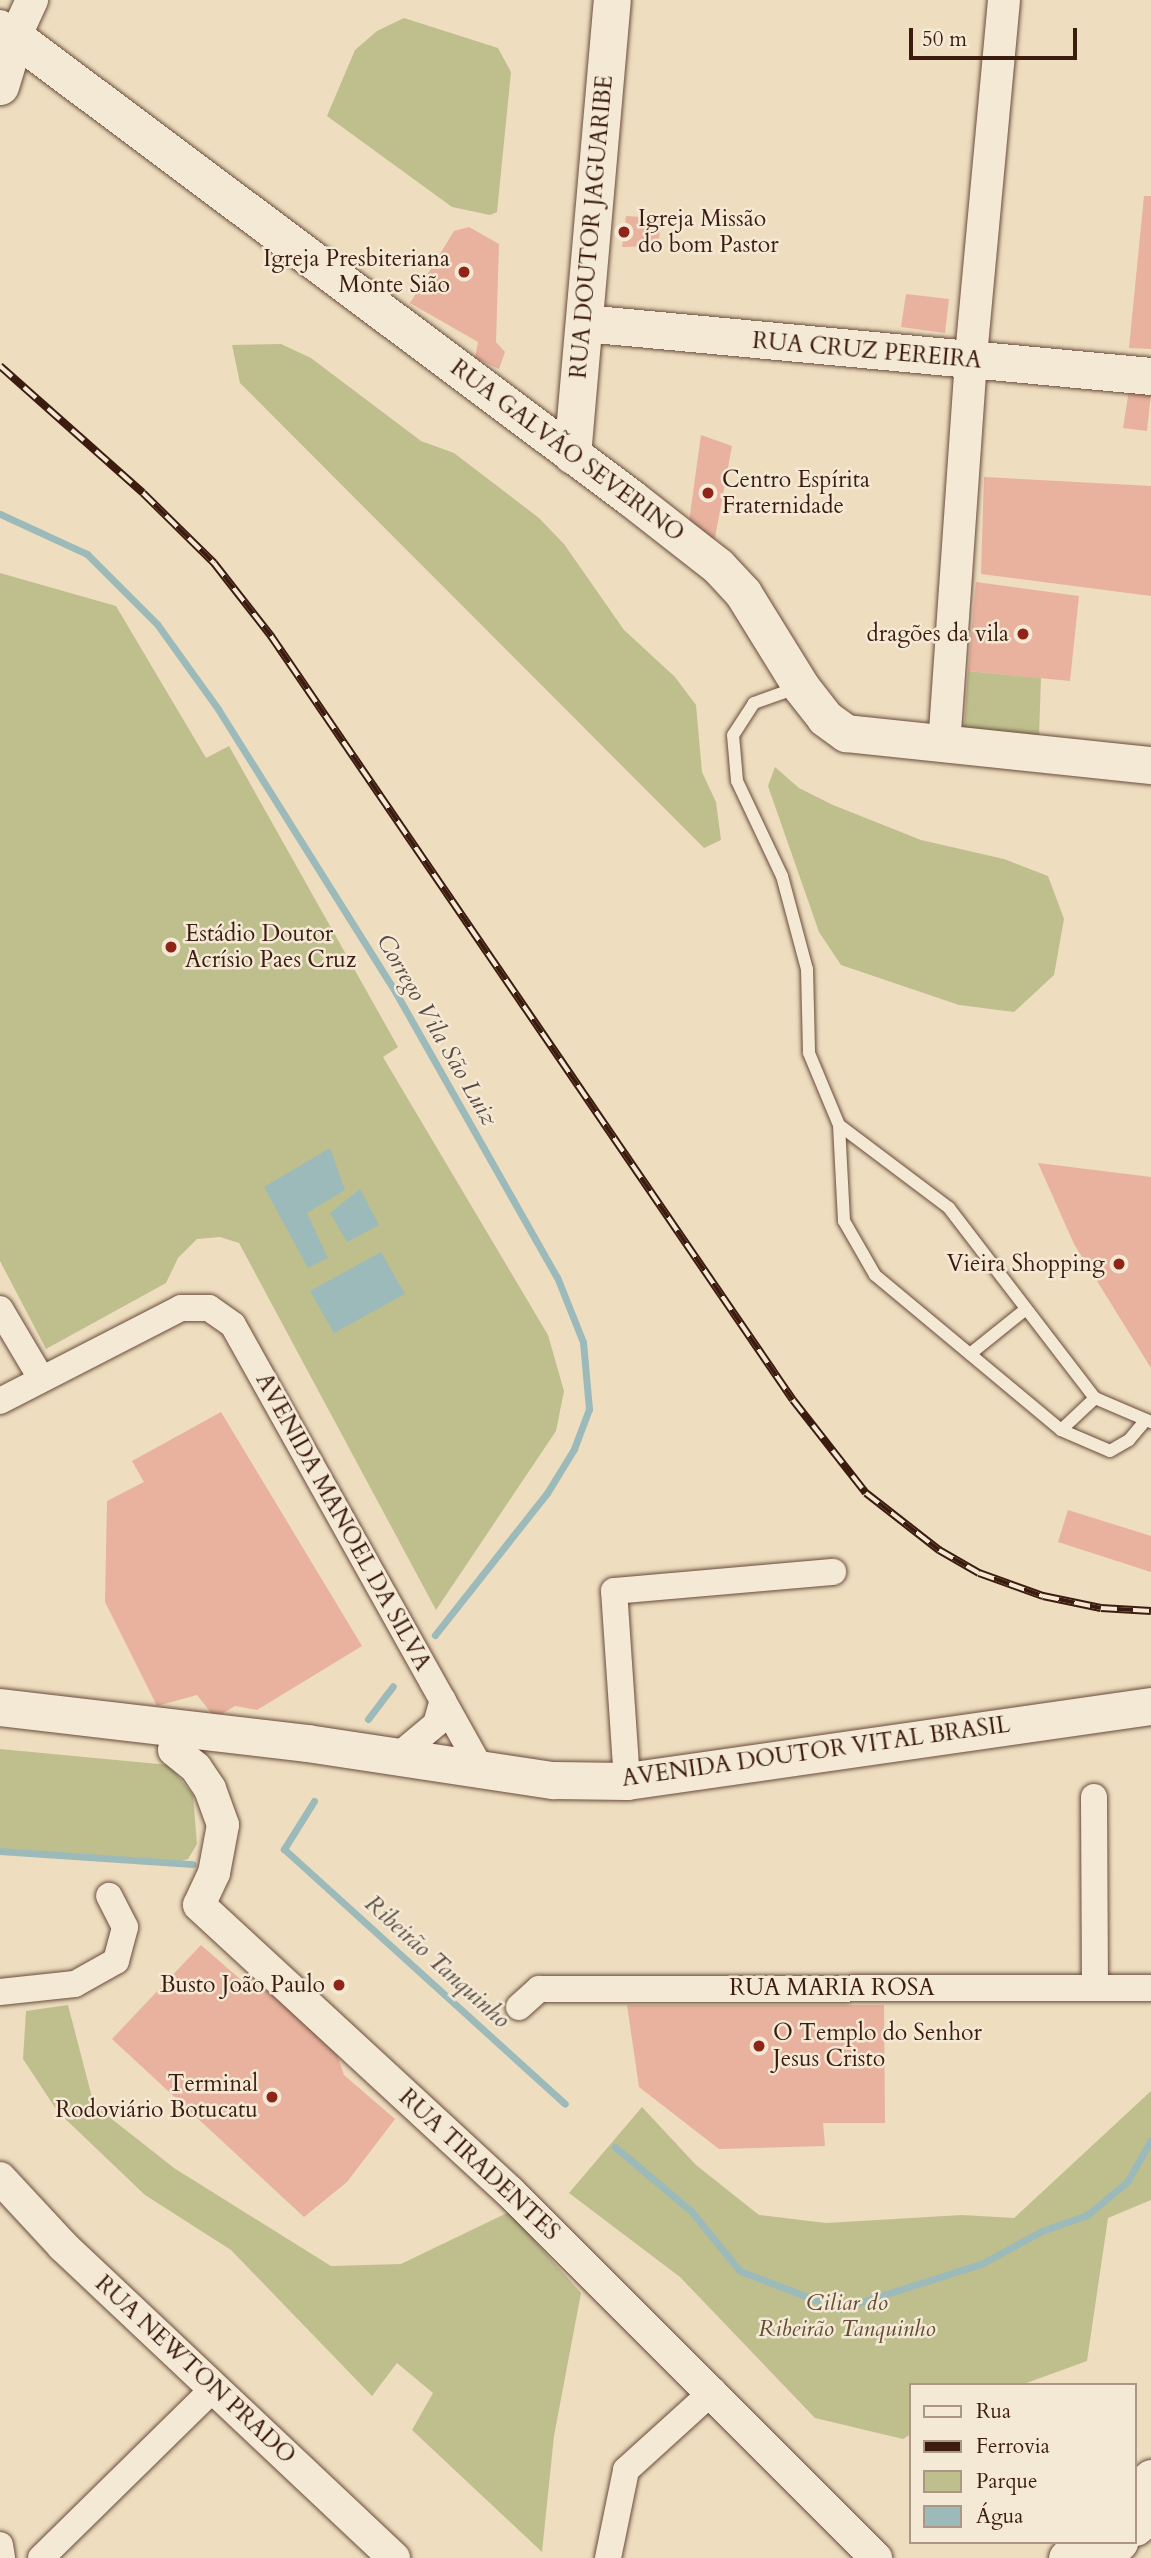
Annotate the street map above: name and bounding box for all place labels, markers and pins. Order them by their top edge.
place label: Igreja Missão do bom Pastor [638,205,779,259]
marker: Igreja Missão do bom Pastor [616,224,632,240]
place label: Igreja Presbiteriana Monte Sião [263,245,450,299]
marker: Igreja Presbiteriana Monte Sião [456,264,472,280]
place label: Centro Espírita Fraternidade [722,466,870,520]
marker: Centro Espírita Fraternidade [700,485,716,501]
place label: dragões da vila [867,620,1009,648]
marker: dragões da vila [1015,626,1031,642]
place label: Estádio Doutor Acrísio Paes Cruz [185,920,356,974]
marker: Estádio Doutor Acrísio Paes Cruz [163,939,179,955]
place label: Vieira Shopping [947,1250,1105,1278]
marker: Vieira Shopping [1111,1256,1127,1272]
place label: Busto João Paulo [160,1971,325,1999]
marker: Busto João Paulo [331,1977,347,1993]
place label: O Templo do Senhor Jesus Cristo [773,2019,982,2073]
marker: O Templo do Senhor Jesus Cristo [751,2038,767,2054]
place label: Terminal Rodoviário Botucatu [55,2070,258,2124]
marker: Terminal Rodoviário Botucatu [264,2089,280,2105]

